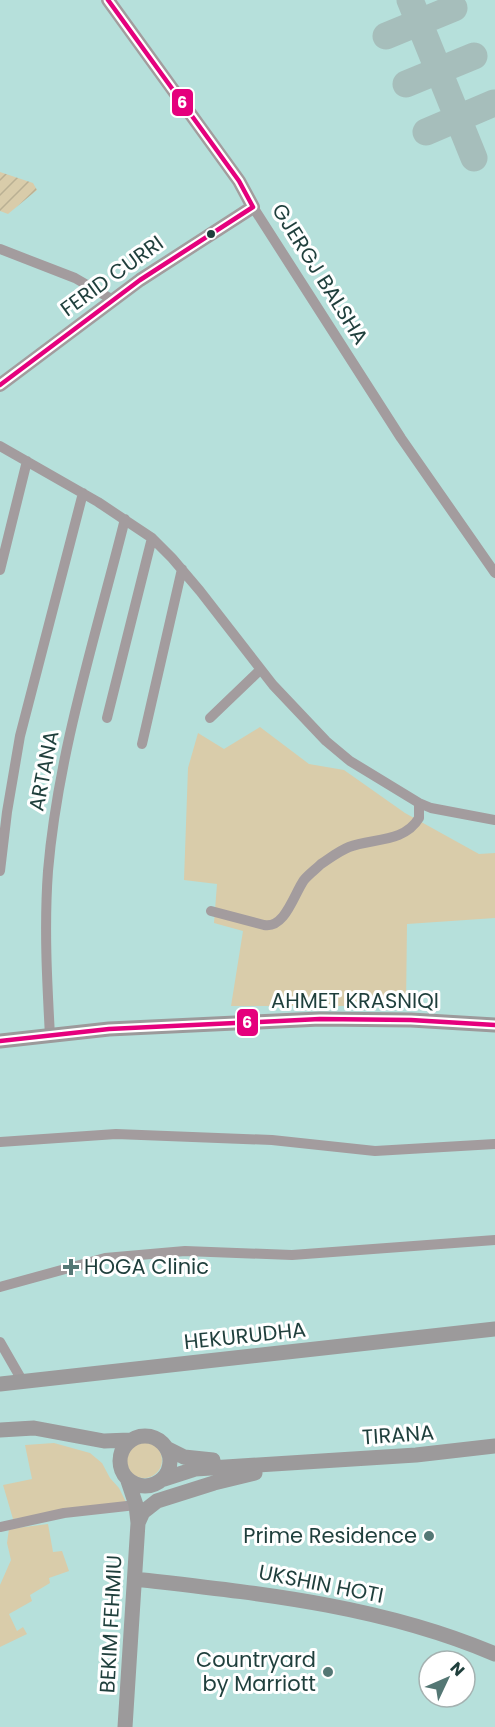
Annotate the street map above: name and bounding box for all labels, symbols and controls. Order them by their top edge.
line badge: 6 [171,88,194,117]
text: 6 [177,91,187,114]
street label: GJERGJ BALSHA [265,198,375,350]
street label: FERID CURRI [54,228,169,323]
unlabelled marker [205,228,217,240]
street label: ARTANA [22,728,66,814]
street label: AHMET KRASNIQI [271,986,439,1015]
line badge: 6 [236,1008,259,1037]
text: 6 [242,1011,252,1034]
place label: HOGA Clinic [84,1252,209,1281]
marker: HOGA Clinic [62,1258,80,1276]
street label: HEKURUDHA [182,1315,307,1356]
street label: TIRANA [361,1418,435,1451]
place label: Prime Residence [243,1521,417,1550]
marker: Prime Residence [422,1529,436,1543]
street label: BEKIM FEHMIU [92,1554,129,1694]
street label: UKSHIN HOTI [256,1557,386,1610]
place label: Countryard by Marriott [196,1645,316,1698]
north arrow [417,1649,477,1709]
text: N [445,1657,470,1681]
marker: Countryard by Marriott [321,1665,335,1679]

